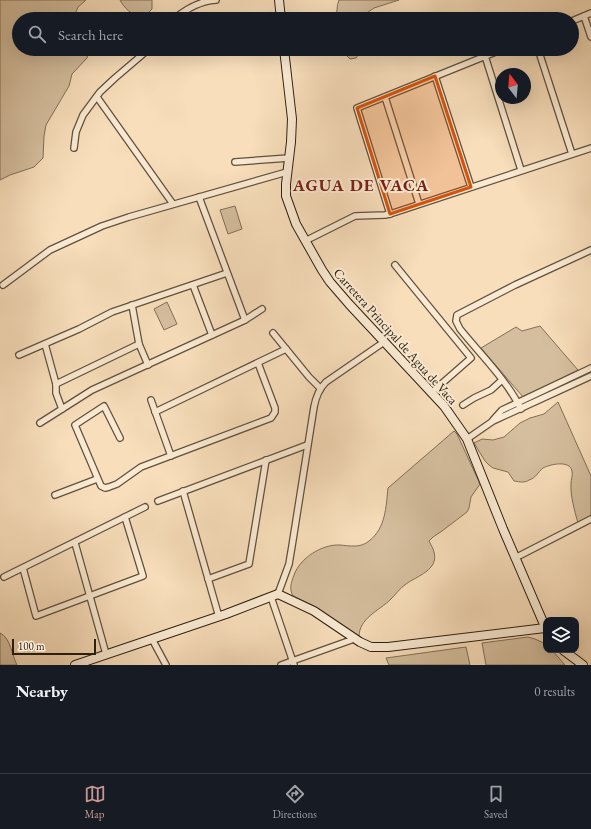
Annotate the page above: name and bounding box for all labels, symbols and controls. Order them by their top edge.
search box [12,12,579,56]
icon: search [26,23,48,45]
text: Search here [58,25,123,44]
north arrow [495,68,531,104]
district label: AGUA DE VACA [292,174,429,196]
street label: Carretera Principal de Agua de Vaca [330,265,462,409]
map controls [543,617,579,653]
button: layers [543,617,579,653]
scale bar [12,637,96,656]
text: 100 m [18,639,45,653]
text: Nearby [16,680,68,702]
text: 0 results [534,683,575,700]
tab: Map [84,783,106,821]
tab: Directions [273,783,317,821]
tab: Saved [484,783,507,821]

